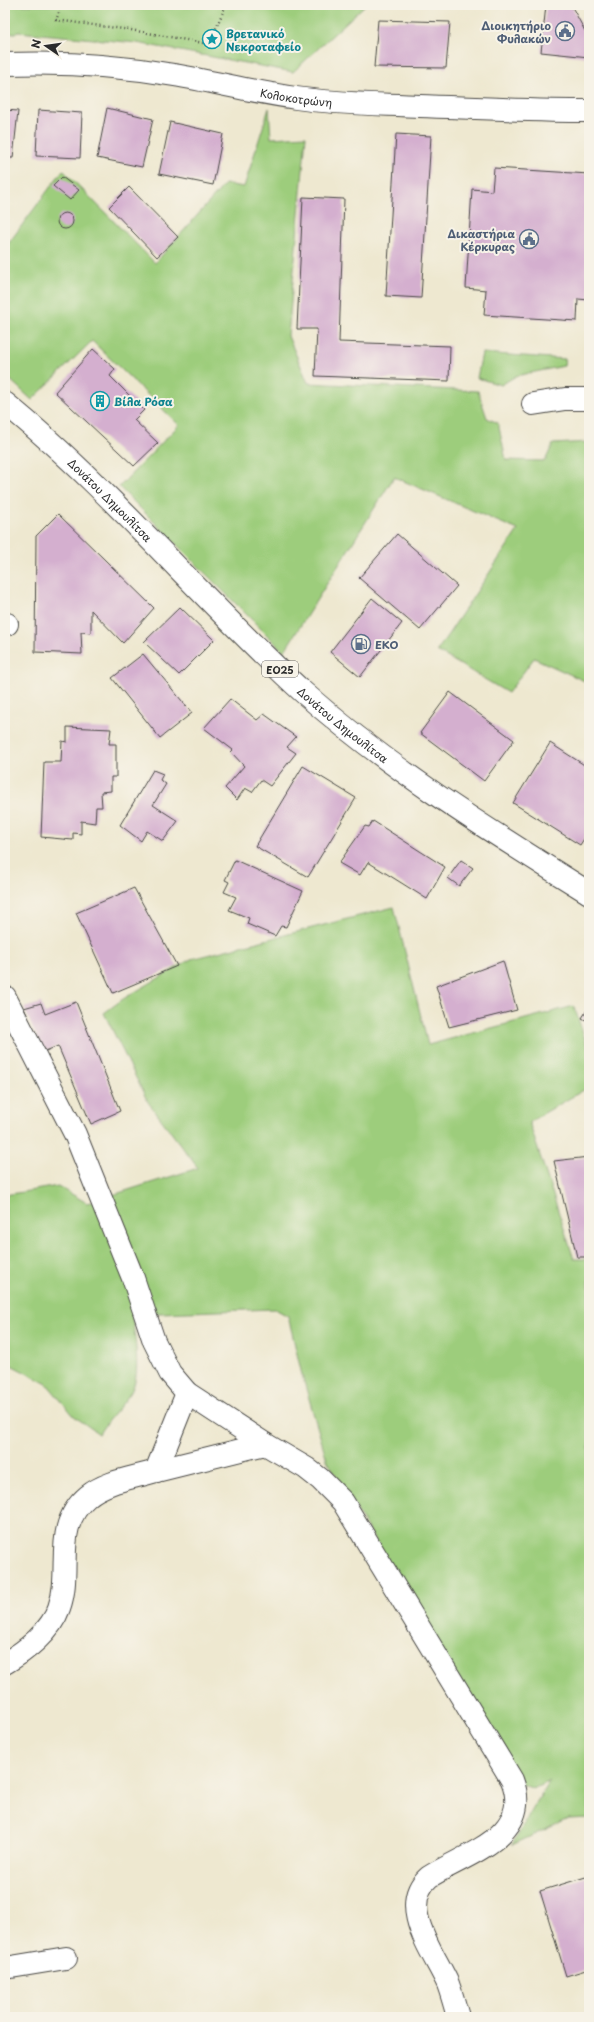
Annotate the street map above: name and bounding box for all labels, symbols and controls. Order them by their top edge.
place label: Διοικητήριο Φυλακών [481,17,552,47]
public building icon: Διοικητήριο Φυλακών [554,20,576,42]
place label: Βρετανικό Νεκροταφείο [226,25,301,55]
north arrow [26,26,66,66]
place icon: Βρετανικό Νεκροταφείο [201,28,223,50]
text: N [27,37,45,50]
street label: Κολοκοτρώνη [259,84,333,110]
place label: Δικαστήρια Κέρκυρας [447,225,515,255]
public building icon: Δικαστήρια Κέρκυρας [518,228,540,250]
building icon: Βίλα Ρόσα [89,390,111,412]
place label: Βίλα Ρόσα [114,393,173,410]
street label: Δονάτου Δημουλίτσα [64,454,157,546]
fuel station icon: EKO [350,633,372,655]
place label: EKO [375,636,399,653]
road number: ΕΟ25 [262,661,298,677]
street label: Δονάτου Δημουλίτσα [294,683,393,767]

